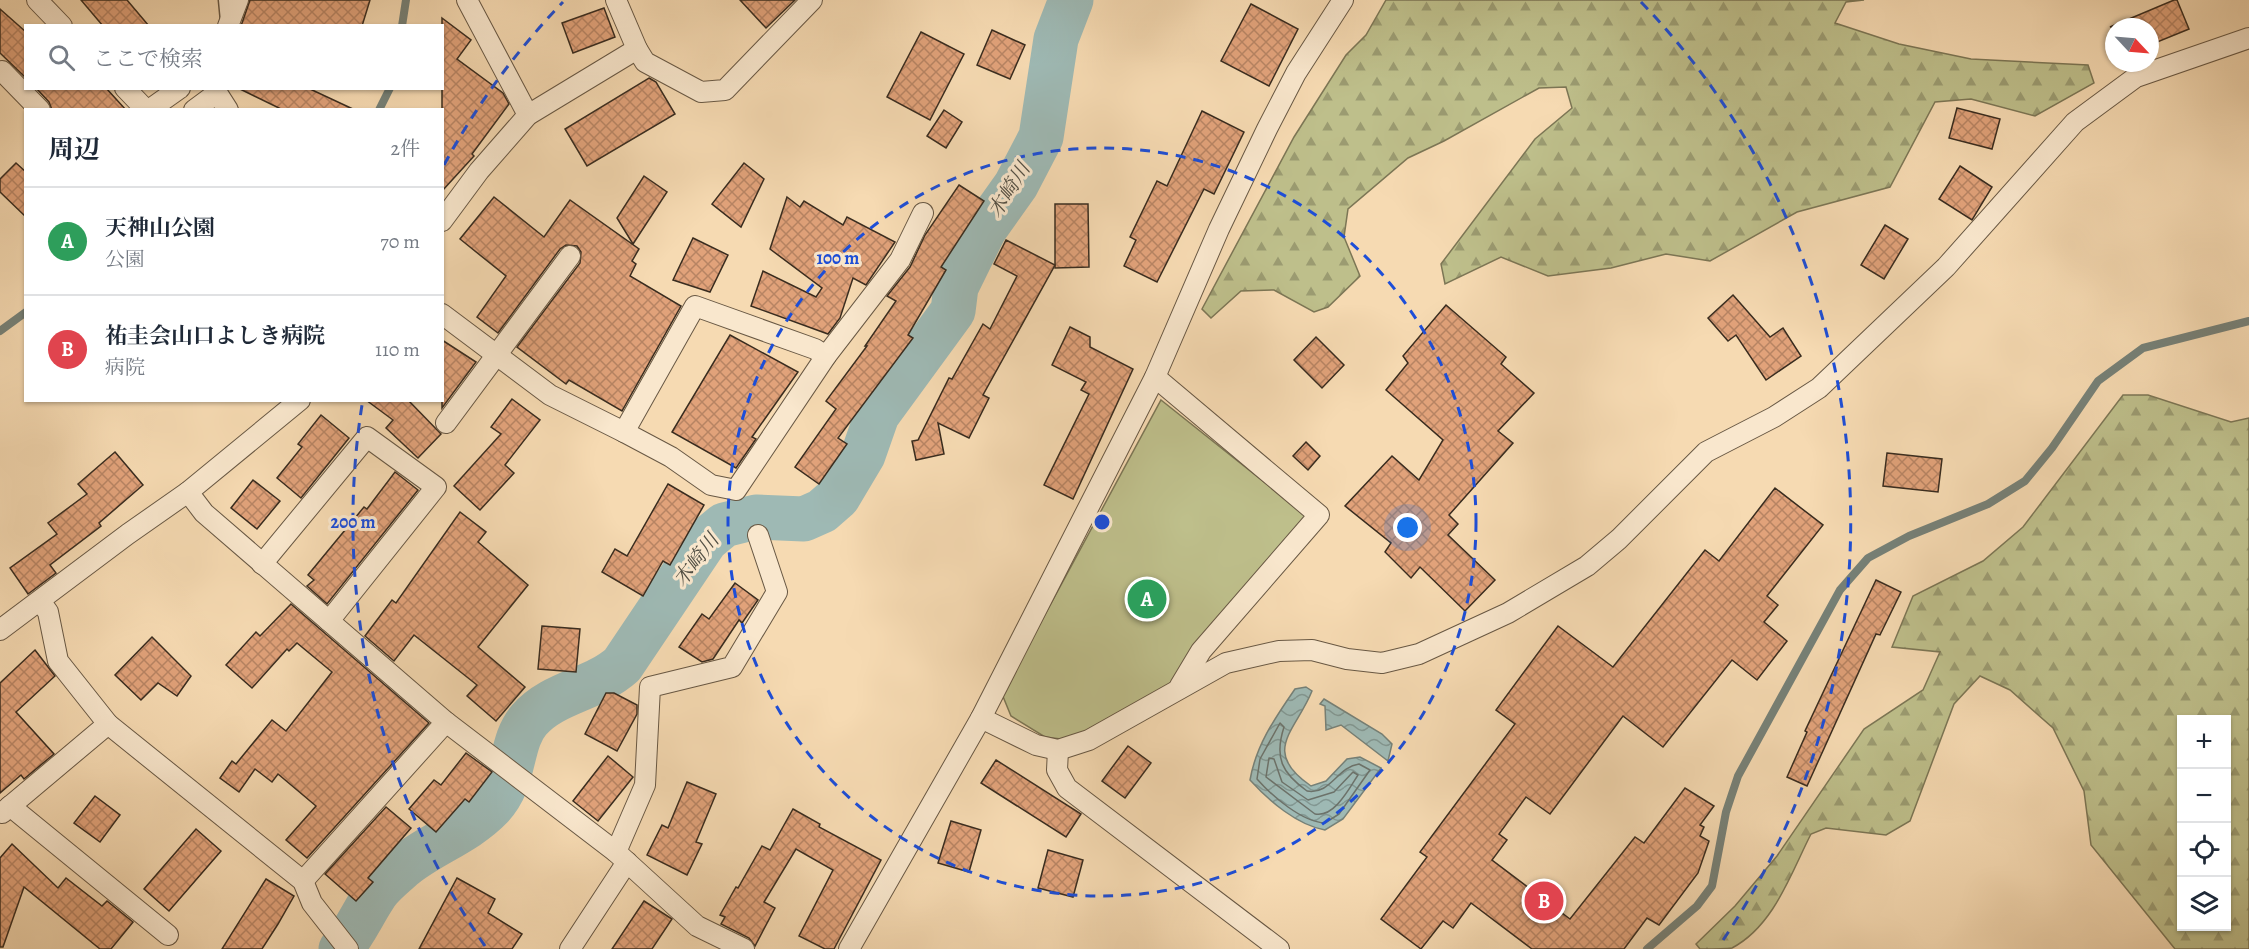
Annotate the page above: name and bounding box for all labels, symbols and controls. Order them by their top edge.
north arrow [2105,18,2159,72]
search box [24,24,444,90]
icon: search [45,41,78,74]
text: ここで検索 [93,44,203,74]
text: 周辺 [48,132,100,167]
text: 2件 [391,135,420,162]
water label: 木崎川 [982,156,1037,223]
text: 天神山公園 [105,213,215,243]
text: A [61,228,74,255]
text: 70 m [380,228,420,255]
text: 公園 [105,246,145,273]
text: 100 m [817,246,859,270]
text: 祐圭会山口よしき病院 [105,321,325,351]
text: B [61,336,74,363]
text: 110 m [375,336,420,363]
text: 病院 [105,354,145,381]
text: 200 m [330,510,376,534]
centre of rings [1092,512,1112,532]
your location [1393,513,1422,542]
water label: 木崎川 [667,526,726,592]
pin: A [1128,576,1166,622]
map controls [2177,715,2231,931]
button: + [2177,715,2231,769]
button: − [2177,769,2231,823]
button: locate [2177,823,2231,877]
button: layers [2177,877,2231,931]
pin: B [1524,878,1564,924]

